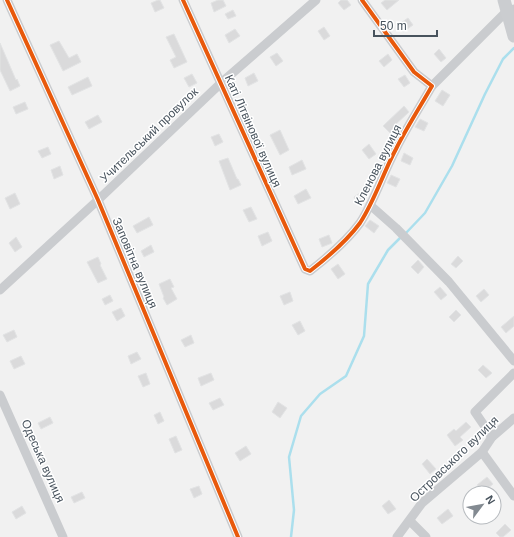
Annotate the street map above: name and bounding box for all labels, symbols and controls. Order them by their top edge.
scale bar [374,12,437,38]
text: 50 m [380,19,407,33]
street label: Каті Літвінової вулиця [222,73,284,189]
street label: Учительський провулок [97,84,201,185]
street label: Кленова вулиця [352,122,404,208]
street label: Заповітна вулиця [110,216,160,310]
street label: Островського вулиця [407,413,501,505]
street label: Одеська вулиця [18,417,68,505]
north arrow [462,485,502,525]
text: N [483,493,498,506]

